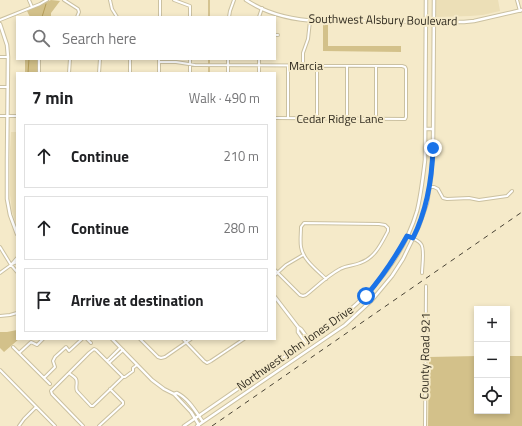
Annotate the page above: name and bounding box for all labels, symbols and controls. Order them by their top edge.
street label: Southwest Alsbury Boulevard [308,9,458,30]
search box [16,16,276,60]
icon: search [30,27,52,49]
text: Search here [62,27,136,50]
street label: Marcia [289,56,323,75]
text: 7 min [32,85,73,111]
text: Walk · 490 m [189,88,260,108]
street label: Cedar Ridge Lane [296,109,384,128]
route end [424,139,442,157]
icon: ahead [33,145,55,167]
text: Continue [71,145,129,168]
text: 210 m [223,146,259,166]
icon: ahead [33,217,55,239]
text: Continue [71,217,129,240]
text: 280 m [223,218,259,238]
route start [357,287,375,305]
icon: arrive [33,289,55,311]
text: Arrive at destination [71,289,204,312]
street label: Northwest John Jones Drive [232,300,357,395]
map controls [474,306,510,414]
button: + [474,306,510,342]
street label: County Road 921 [414,312,435,400]
button: − [474,342,510,378]
button: locate [474,378,510,414]

